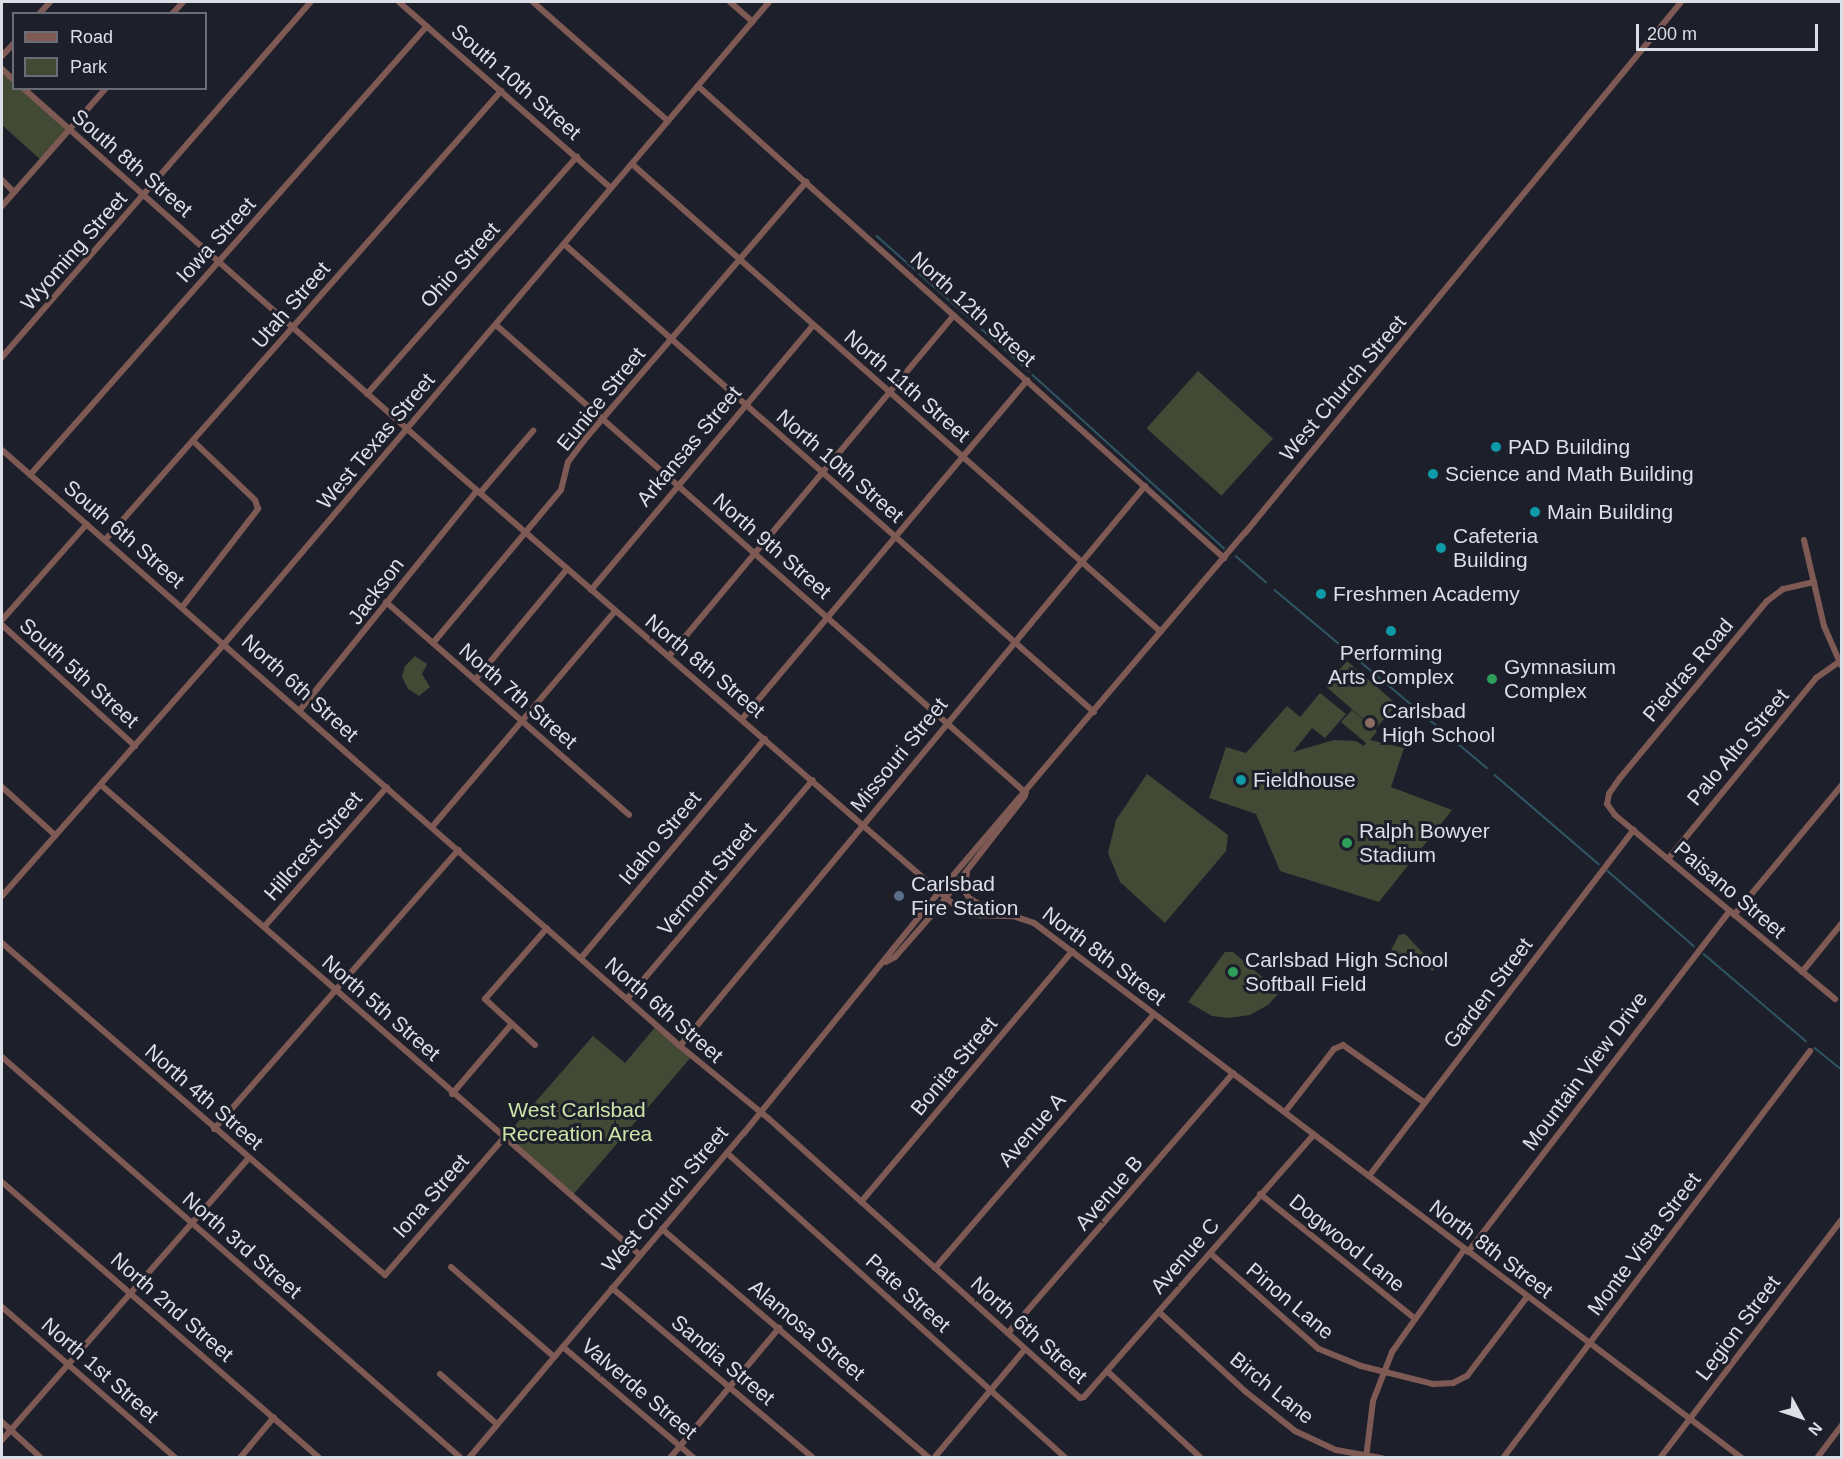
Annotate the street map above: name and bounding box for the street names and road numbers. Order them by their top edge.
street label: South 10th Street [446,19,586,145]
street label: South 8th Street [66,104,198,222]
street label: Wyoming Street [16,186,132,316]
street label: Iowa Street [171,192,261,288]
street label: Ohio Street [415,217,505,313]
street label: North 12th Street [905,246,1041,372]
street label: Utah Street [247,257,335,353]
street label: West Church Street [1275,310,1411,466]
street label: North 11th Street [839,325,975,447]
street label: Eunice Street [552,342,650,456]
street label: West Texas Street [312,368,440,514]
street label: Arkansas Street [631,381,747,511]
street label: North 10th Street [771,404,909,528]
street label: South 6th Street [58,475,190,593]
street label: North 9th Street [708,488,836,604]
street label: Jackson [343,553,409,629]
street label: North 8th Street [640,609,770,723]
street label: South 5th Street [14,613,144,733]
street label: Piedras Road [1637,613,1739,727]
street label: North 6th Street [236,629,364,747]
street label: North 7th Street [454,638,582,754]
street label: Palo Alto Street [1681,683,1795,811]
street label: Missouri Street [845,693,953,817]
street label: Hillcrest Street [259,786,367,906]
street label: Idaho Street [614,786,706,890]
street label: Vermont Street [652,817,762,941]
street label: Paisano Street [1669,836,1791,944]
street label: North 8th Street [1037,901,1171,1011]
street label: Garden Street [1438,933,1538,1053]
street label: North 5th Street [317,950,445,1066]
street label: North 6th Street [600,952,728,1068]
street label: Mountain View Drive [1517,987,1653,1155]
street label: Bonita Street [905,1011,1003,1121]
street label: North 4th Street [140,1039,268,1155]
street label: Avenue A [993,1088,1071,1172]
street label: West Church Street [597,1121,733,1277]
street label: Iona Street [388,1149,474,1243]
street label: Avenue B [1070,1151,1148,1235]
street label: Monte Vista Street [1582,1168,1706,1320]
street label: North 3rd Street [177,1186,307,1304]
street label: Dogwood Lane [1284,1189,1410,1297]
street label: North 8th Street [1424,1194,1558,1304]
street label: Avenue C [1145,1213,1225,1299]
street label: North 2nd Street [106,1247,238,1367]
street label: Pate Street [861,1248,955,1338]
street label: Pinon Lane [1241,1257,1339,1345]
street label: North 6th Street [965,1271,1093,1389]
street label: Legion Street [1690,1271,1786,1385]
street label: Alamosa Street [744,1274,870,1386]
street label: Sandia Street [666,1309,780,1411]
street label: North 1st Street [36,1312,164,1428]
street label: Valverde Street [576,1333,702,1445]
street label: Birch Lane [1225,1347,1319,1429]

